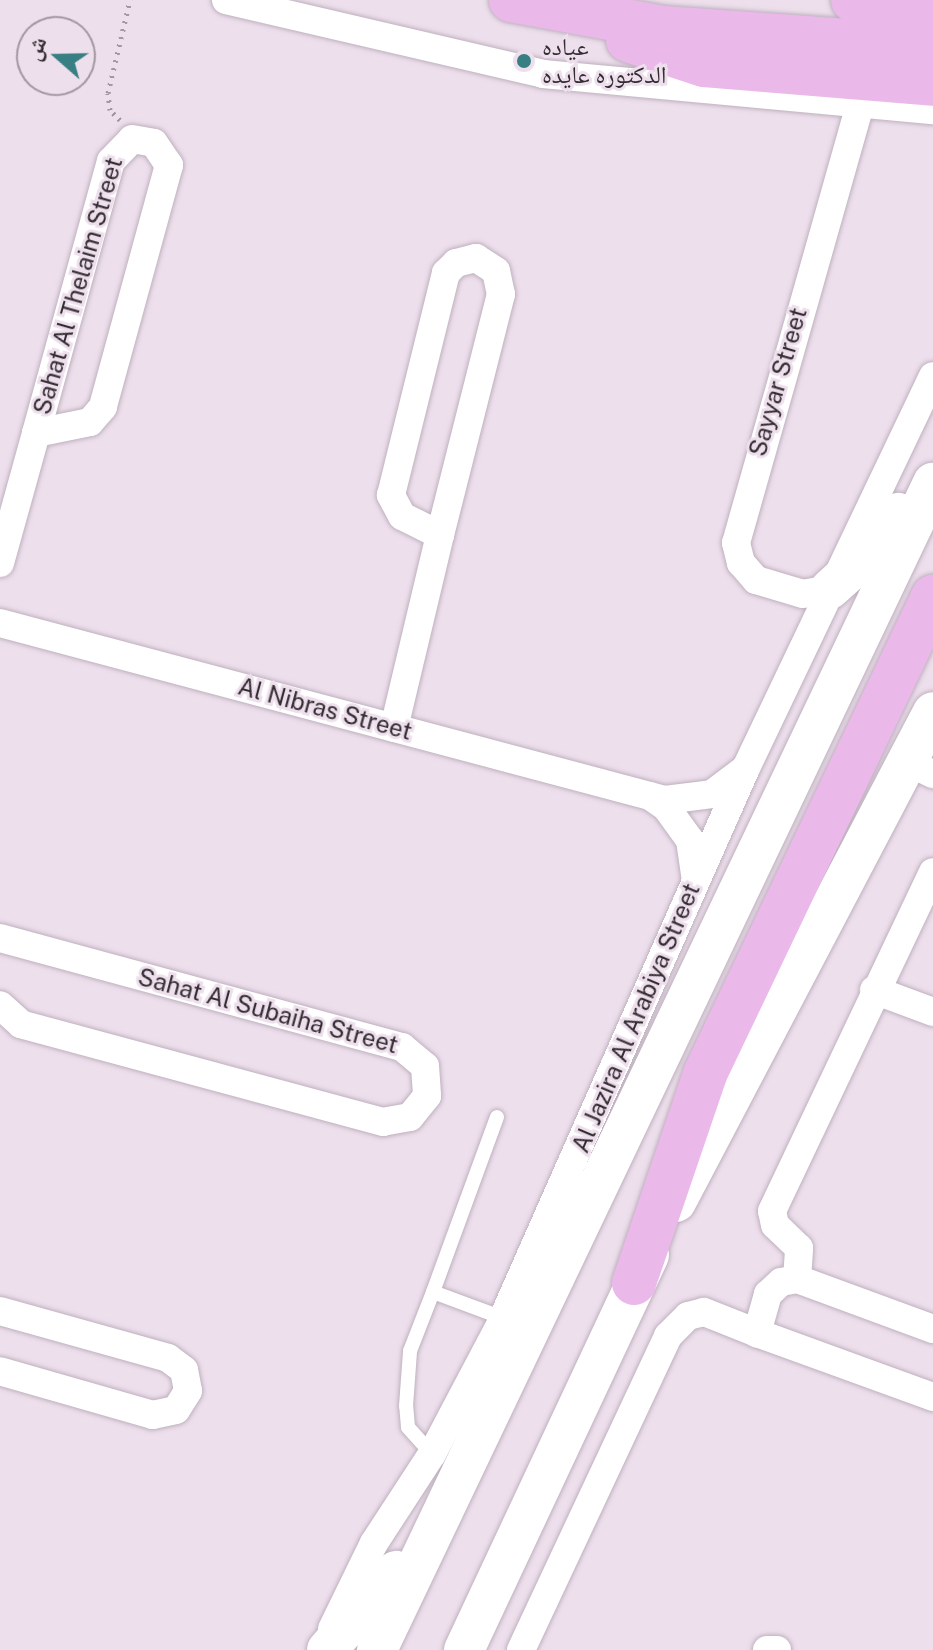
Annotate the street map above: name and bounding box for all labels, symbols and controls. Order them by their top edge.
north arrow [16,16,96,96]
text: ش [19,33,52,64]
place label: عياده الدكتوره عايده [542,33,666,89]
marker: عياده الدكتوره عايده [513,50,535,72]
street label: Sahat Al Thelaim Street [27,154,129,418]
street label: Sayyar Street [743,304,813,460]
street label: Al Nibras Street [235,672,415,746]
street label: Al Jazira Al Arabiya Street [566,879,706,1157]
street label: Sahat Al Subaiha Street [135,962,401,1060]

